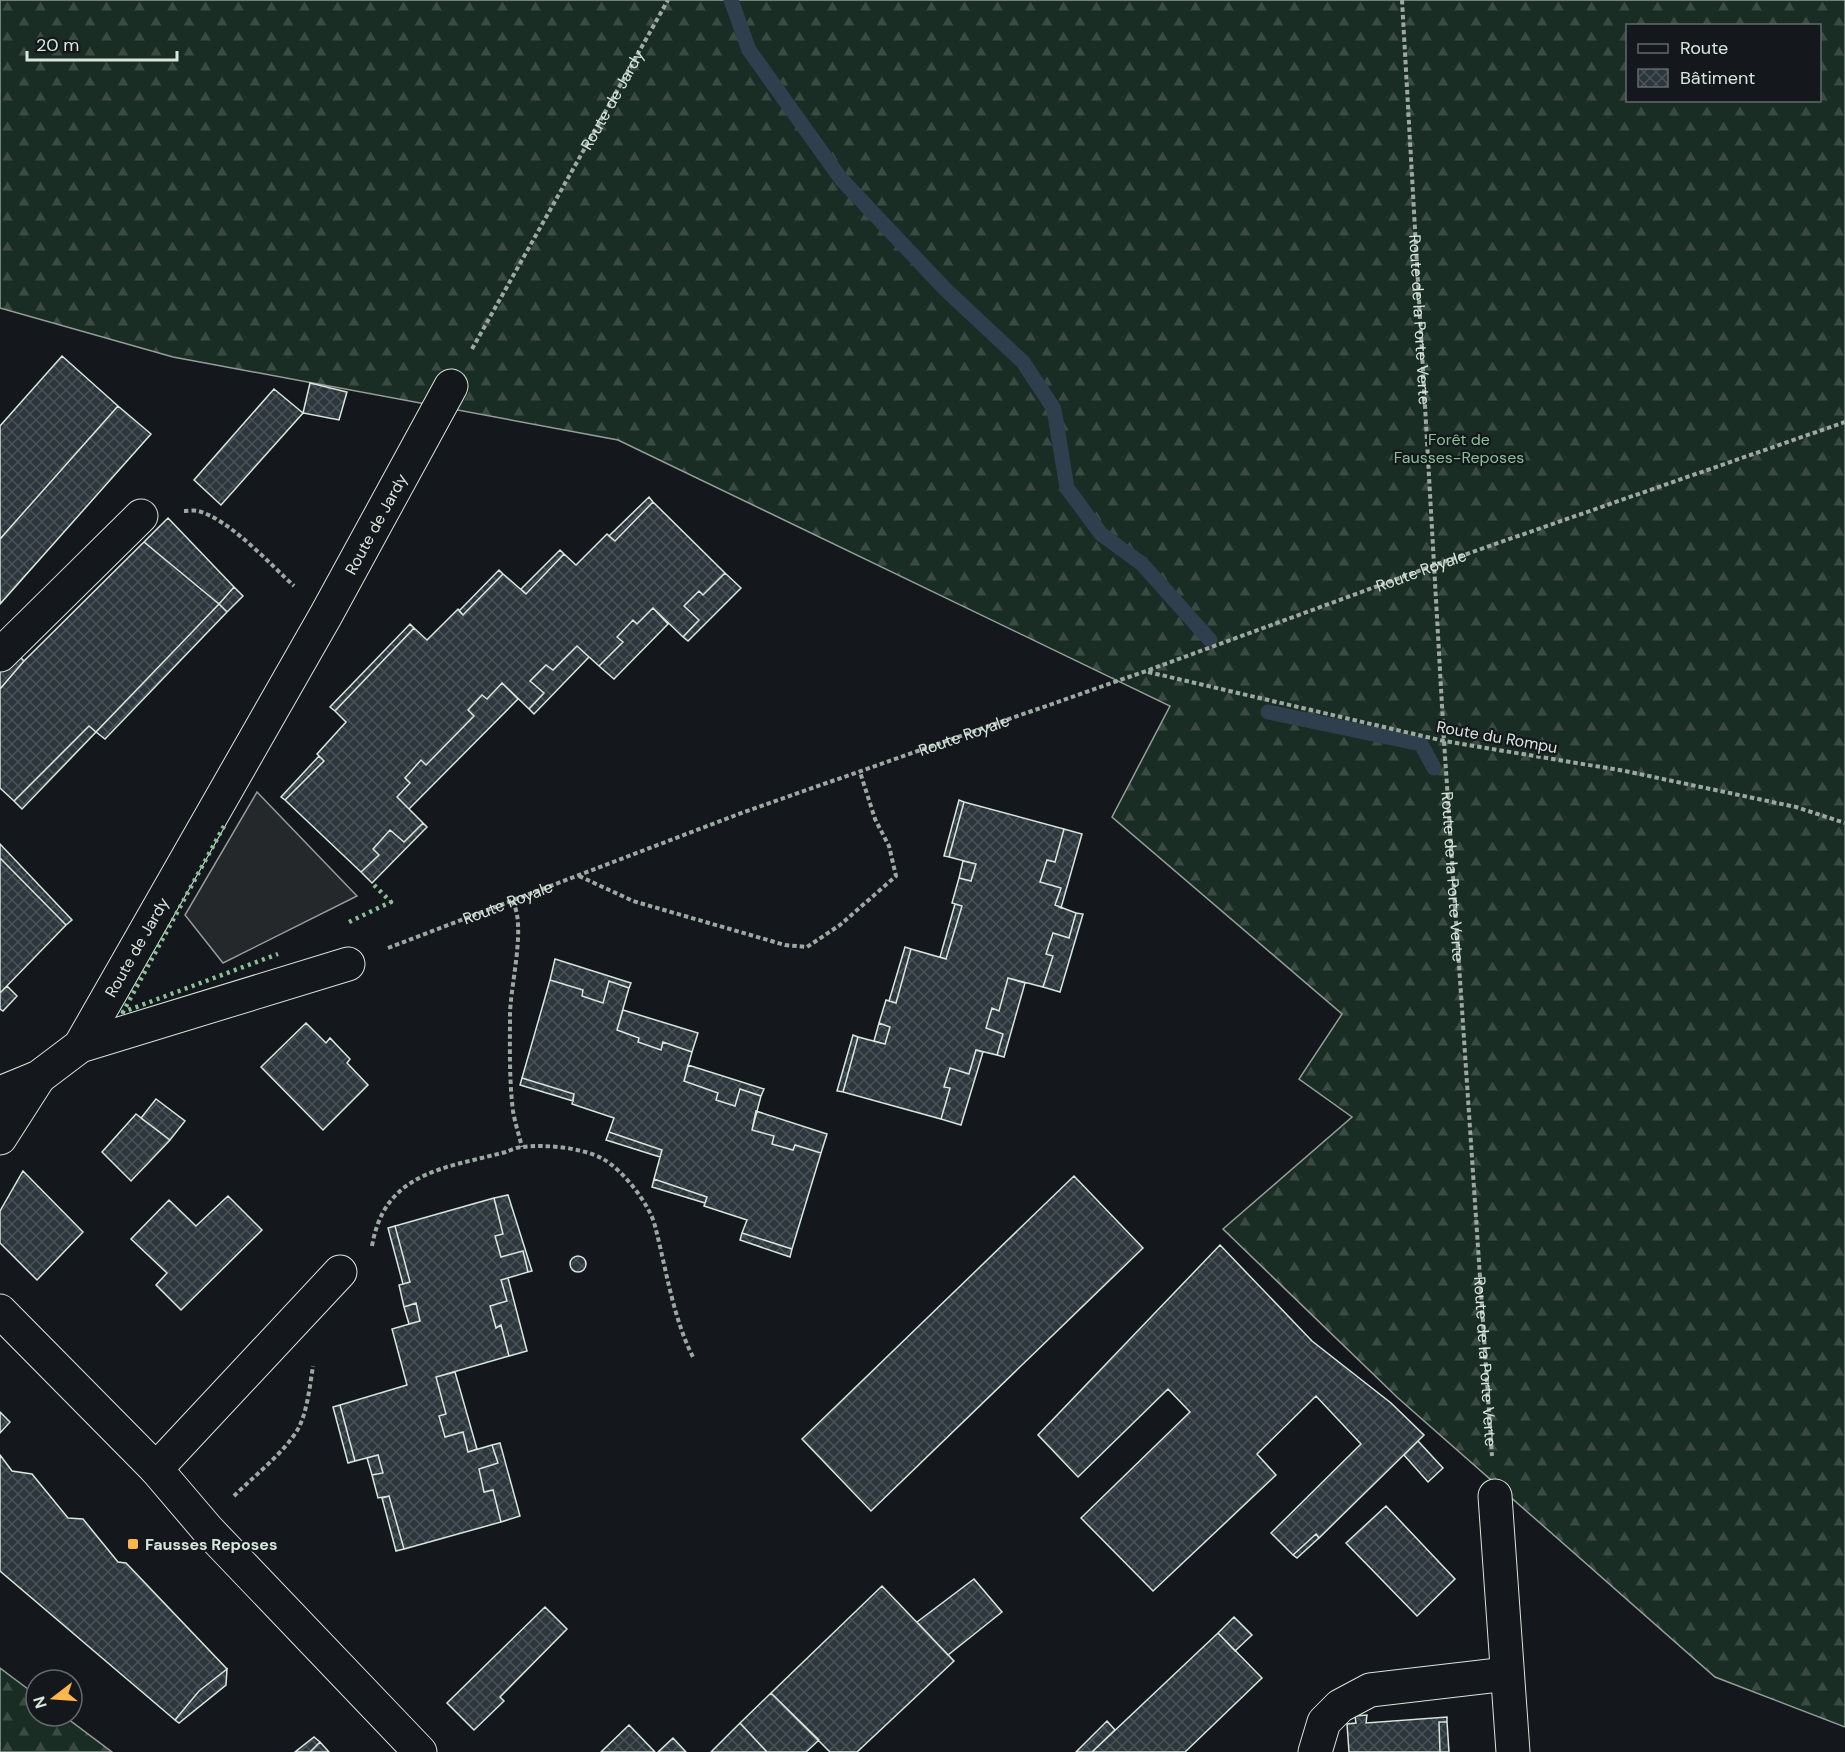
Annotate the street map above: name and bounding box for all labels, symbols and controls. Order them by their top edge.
scale bar [27,24,177,62]
legend [1626,24,1821,102]
text: 20 m [36,33,79,57]
text: Route [1680,36,1728,60]
street label: Route de Jardy [576,46,649,154]
text: Bâtiment [1680,66,1755,90]
street label: Route de la Porte Verte [1405,234,1435,405]
park label: Forêt de Fausses-Reposes [1394,429,1524,468]
street label: Route de Jardy [340,470,412,578]
street label: Route Royale [1373,544,1469,596]
street label: Route Royale [916,709,1012,761]
street label: Route du Rompu [1435,716,1559,758]
street label: Route de la Porte Verte [1437,791,1469,962]
street label: Route Royale [460,876,556,929]
street label: Route de Jardy [100,893,173,1001]
street label: Route de la Porte Verte [1469,1276,1502,1447]
place label: Fausses Reposes [145,1534,278,1555]
marker: Fausses Reposes [126,1537,140,1551]
north arrow [24,1668,84,1728]
text: N [28,1694,52,1711]

